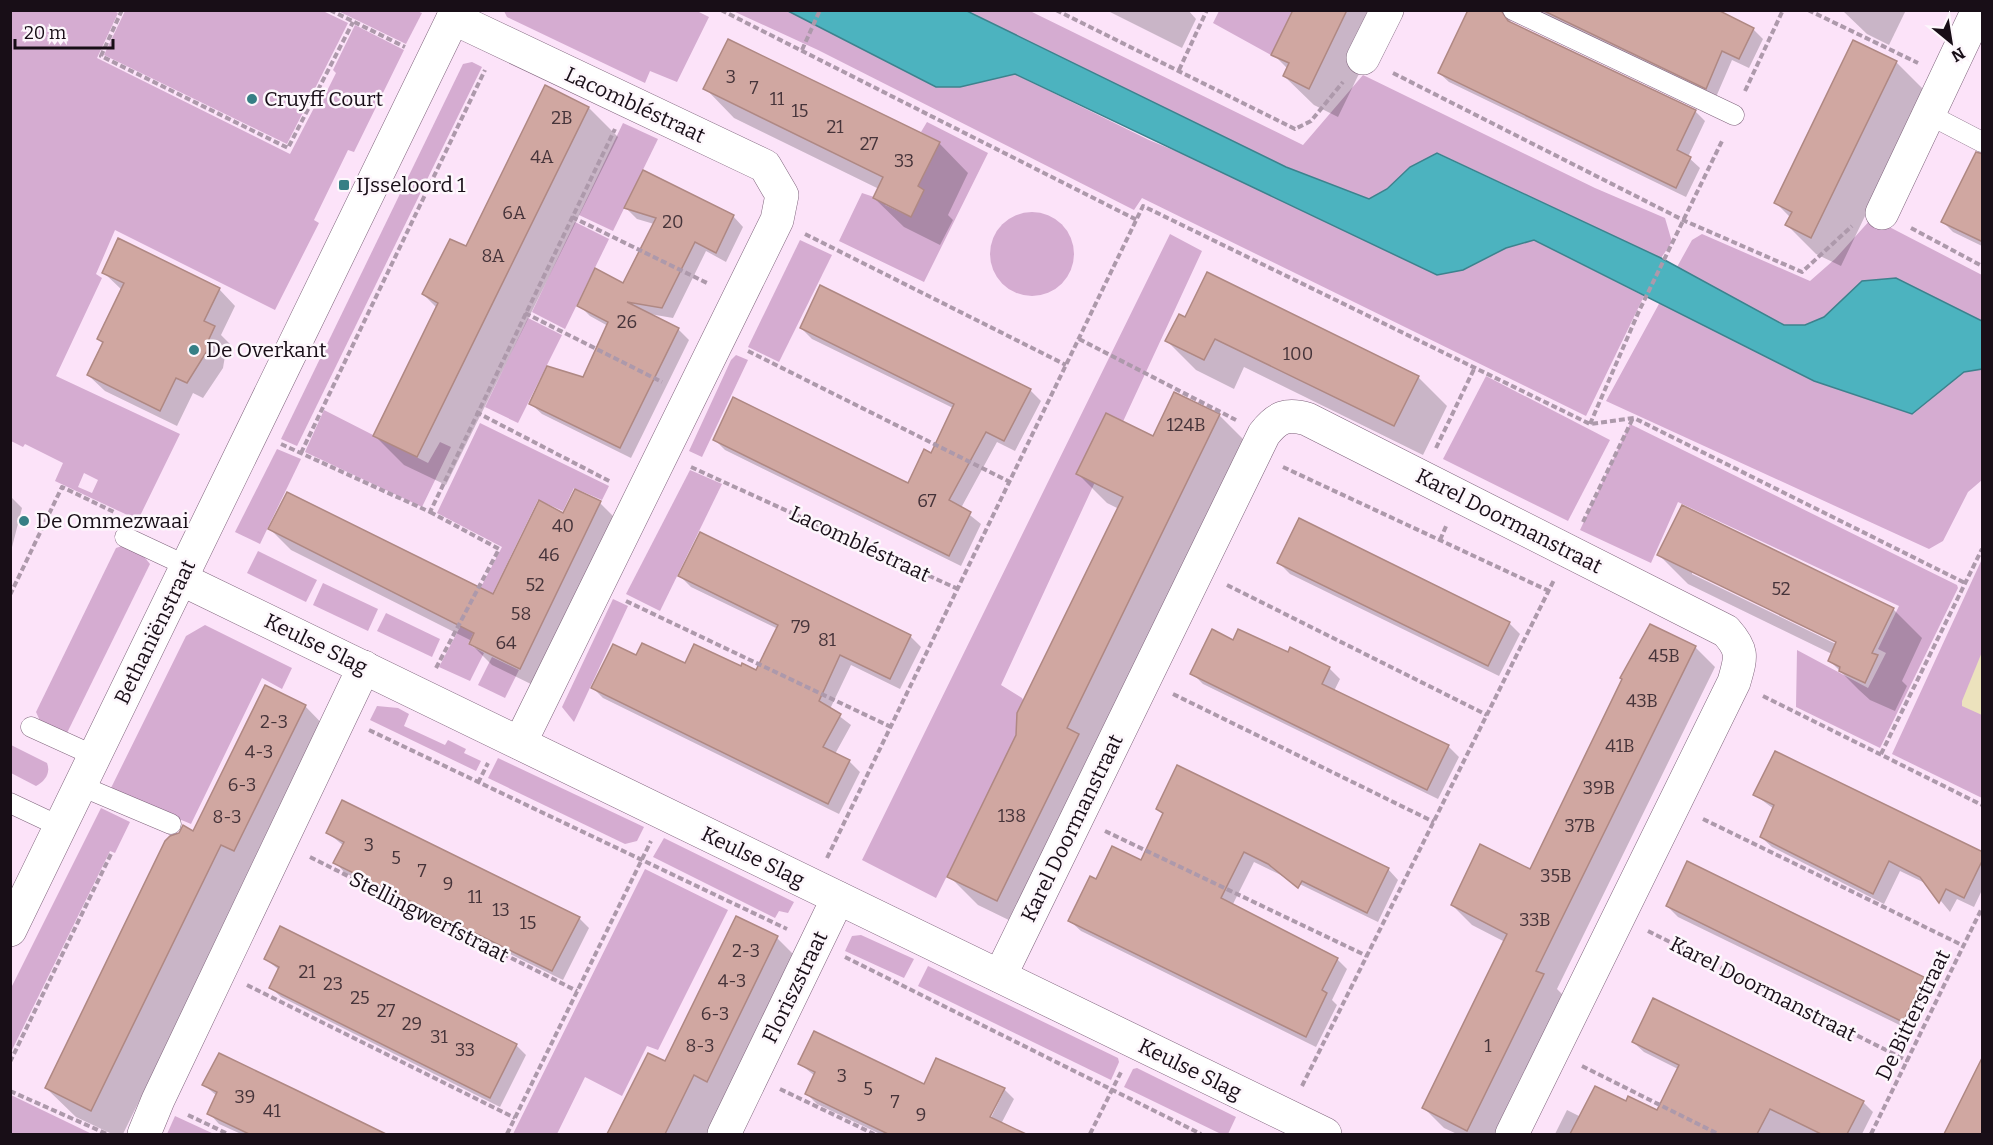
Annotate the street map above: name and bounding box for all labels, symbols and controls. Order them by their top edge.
scale bar [15,12,112,50]
north arrow [1921,12,1981,72]
text: 20 m [24,22,66,44]
text: N [1948,43,1968,66]
street label: Lacombléstraat [561,61,710,149]
house number: 3 [726,66,736,88]
house number: 7 [749,77,759,99]
place label: Cruyff Court [264,86,384,112]
house number: 11 [770,88,785,110]
marker: Cruyff Court [245,92,259,106]
house number: 15 [792,100,808,122]
house number: 2B [551,107,573,129]
house number: 21 [826,116,844,138]
house number: 27 [860,133,878,155]
house number: 4A [530,146,554,168]
house number: 33 [894,150,914,172]
place label: IJsseloord 1 [356,172,466,198]
marker: IJsseloord 1 [337,178,351,192]
house number: 6A [502,202,526,224]
house number: 20 [662,211,684,233]
house number: 8A [482,245,505,267]
house number: 26 [617,311,637,333]
place label: De Overkant [206,337,327,363]
marker: De Overkant [187,343,201,357]
house number: 100 [1283,343,1313,365]
house number: 124B [1166,414,1206,436]
street label: Karel Doormanstraat [1411,463,1607,579]
house number: 67 [917,490,937,512]
street label: Lacombléstraat [786,500,935,588]
place label: De Ommezwaai [36,508,189,534]
marker: De Ommezwaai [17,514,31,528]
house number: 40 [552,515,574,537]
house number: 46 [538,544,560,566]
street label: Bethaniënstraat [109,555,201,709]
house number: 52 [525,574,545,596]
house number: 52 [1771,578,1791,600]
house number: 58 [511,603,531,625]
street label: Keulse Slag [260,608,372,680]
house number: 79 [791,616,811,638]
house number: 81 [818,629,837,651]
house number: 64 [495,632,517,654]
house number: 45B [1648,645,1680,667]
house number: 43B [1626,690,1658,712]
house number: 2-3 [260,711,288,733]
street label: Karel Doormanstraat [1015,729,1129,926]
house number: 41B [1605,735,1635,757]
house number: 4-3 [245,741,273,763]
house number: 6-3 [228,774,256,796]
house number: 39B [1583,777,1615,799]
house number: 138 [998,805,1026,827]
house number: 8-3 [213,806,241,828]
house number: 37B [1565,815,1595,837]
street label: Keulse Slag [697,821,809,893]
house number: 3 [364,834,374,856]
house number: 5 [391,847,401,869]
house number: 7 [417,860,427,882]
house number: 35B [1540,865,1572,887]
street label: Stellingwerfstraat [345,866,513,969]
house number: 9 [443,873,453,895]
house number: 11 [468,886,483,908]
house number: 13 [492,899,510,921]
house number: 33B [1519,909,1551,931]
house number: 15 [520,912,536,934]
street label: Floriszstraat [757,926,834,1047]
street label: Karel Doormanstraat [1665,931,1861,1047]
house number: 2-3 [732,940,760,962]
street label: De Bitterstraat [1870,945,1956,1085]
house number: 21 [298,961,316,983]
house number: 4-3 [718,970,746,992]
house number: 23 [323,973,343,995]
house number: 25 [350,987,370,1009]
house number: 27 [377,1000,395,1022]
house number: 6-3 [701,1003,729,1025]
house number: 29 [402,1013,422,1035]
house number: 31 [430,1026,448,1048]
street label: Keulse Slag [1134,1033,1246,1105]
house number: 8-3 [686,1035,714,1057]
house number: 1 [1484,1035,1492,1057]
house number: 33 [455,1039,475,1061]
house number: 3 [837,1065,847,1087]
house number: 5 [863,1078,873,1100]
house number: 39 [235,1086,255,1108]
house number: 7 [890,1091,900,1113]
house number: 41 [263,1100,282,1122]
house number: 9 [916,1104,926,1126]

